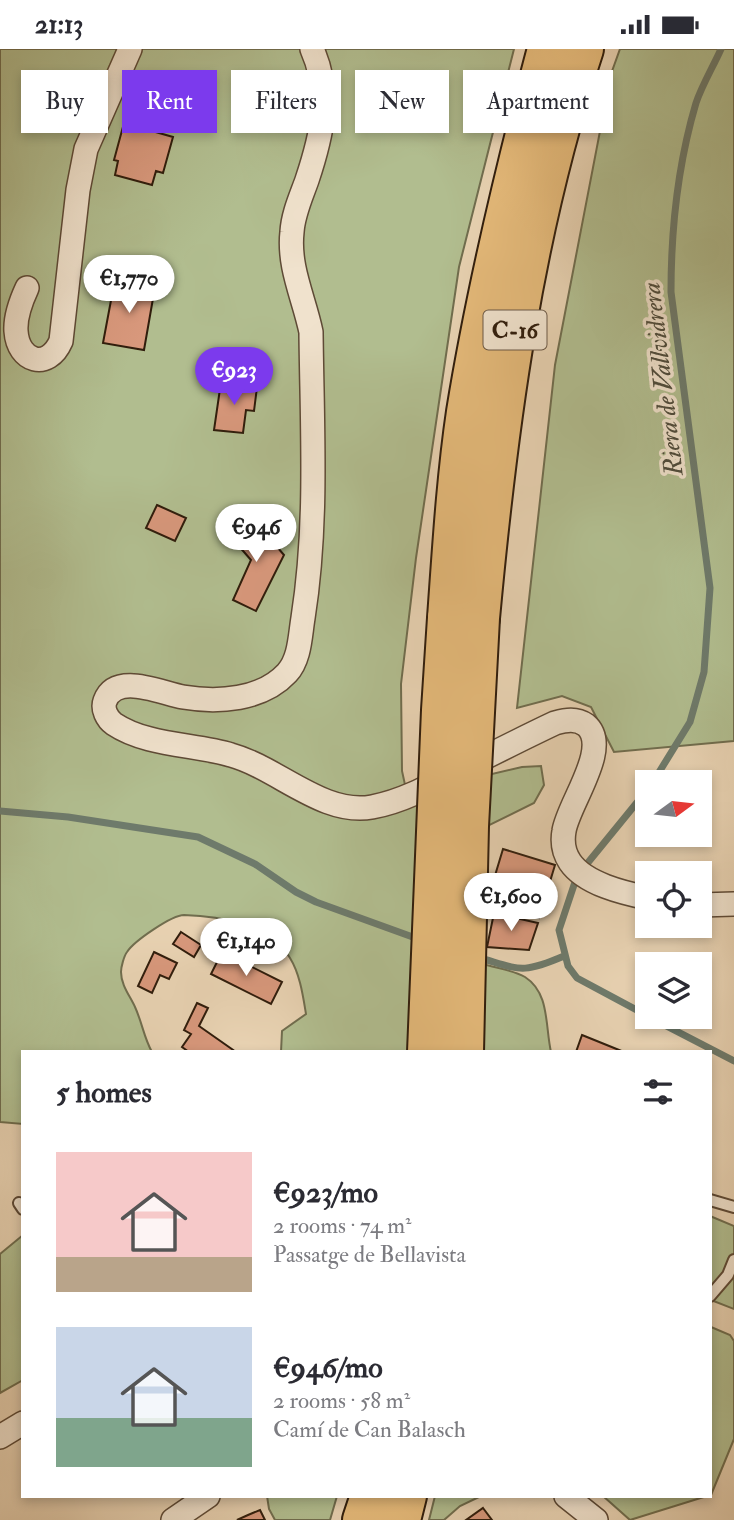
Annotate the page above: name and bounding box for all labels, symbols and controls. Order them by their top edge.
text: 21:13 [35,9,83,41]
chip: Buy [21,70,108,133]
chip: Rent [122,70,217,133]
chip: Filters [231,70,341,133]
chip: New [355,70,449,133]
chip: Apartment [463,70,613,133]
pin: €1,770 [72,255,186,315]
text: €1,770 [99,263,159,292]
water label: Riera de Vallvidrera [635,280,691,479]
road number: C-16 [484,311,546,349]
pin: €923 [193,347,275,407]
text: €923 [211,355,257,384]
pin: €946 [215,505,297,564]
text: €946 [231,512,281,541]
north arrow [635,770,712,847]
map controls [635,770,712,1029]
button: locate [635,861,712,938]
pin: €1,600 [454,873,568,933]
text: €1,600 [480,881,542,910]
pin: €1,140 [189,919,303,978]
text: €1,140 [216,926,276,955]
button: layers [635,952,712,1029]
icon: filters [639,1073,677,1111]
text: 5 homes [56,1074,152,1111]
text: €923/mo [273,1174,378,1211]
icon: home [112,1180,196,1264]
text: 2 rooms · 74 m² [273,1211,412,1240]
text: Passatge de Bellavista [273,1240,466,1269]
text: €946/mo [273,1349,383,1386]
icon: home [112,1355,196,1439]
text: 2 rooms · 58 m² [273,1386,410,1415]
text: Camí de Can Balasch [273,1415,466,1444]

